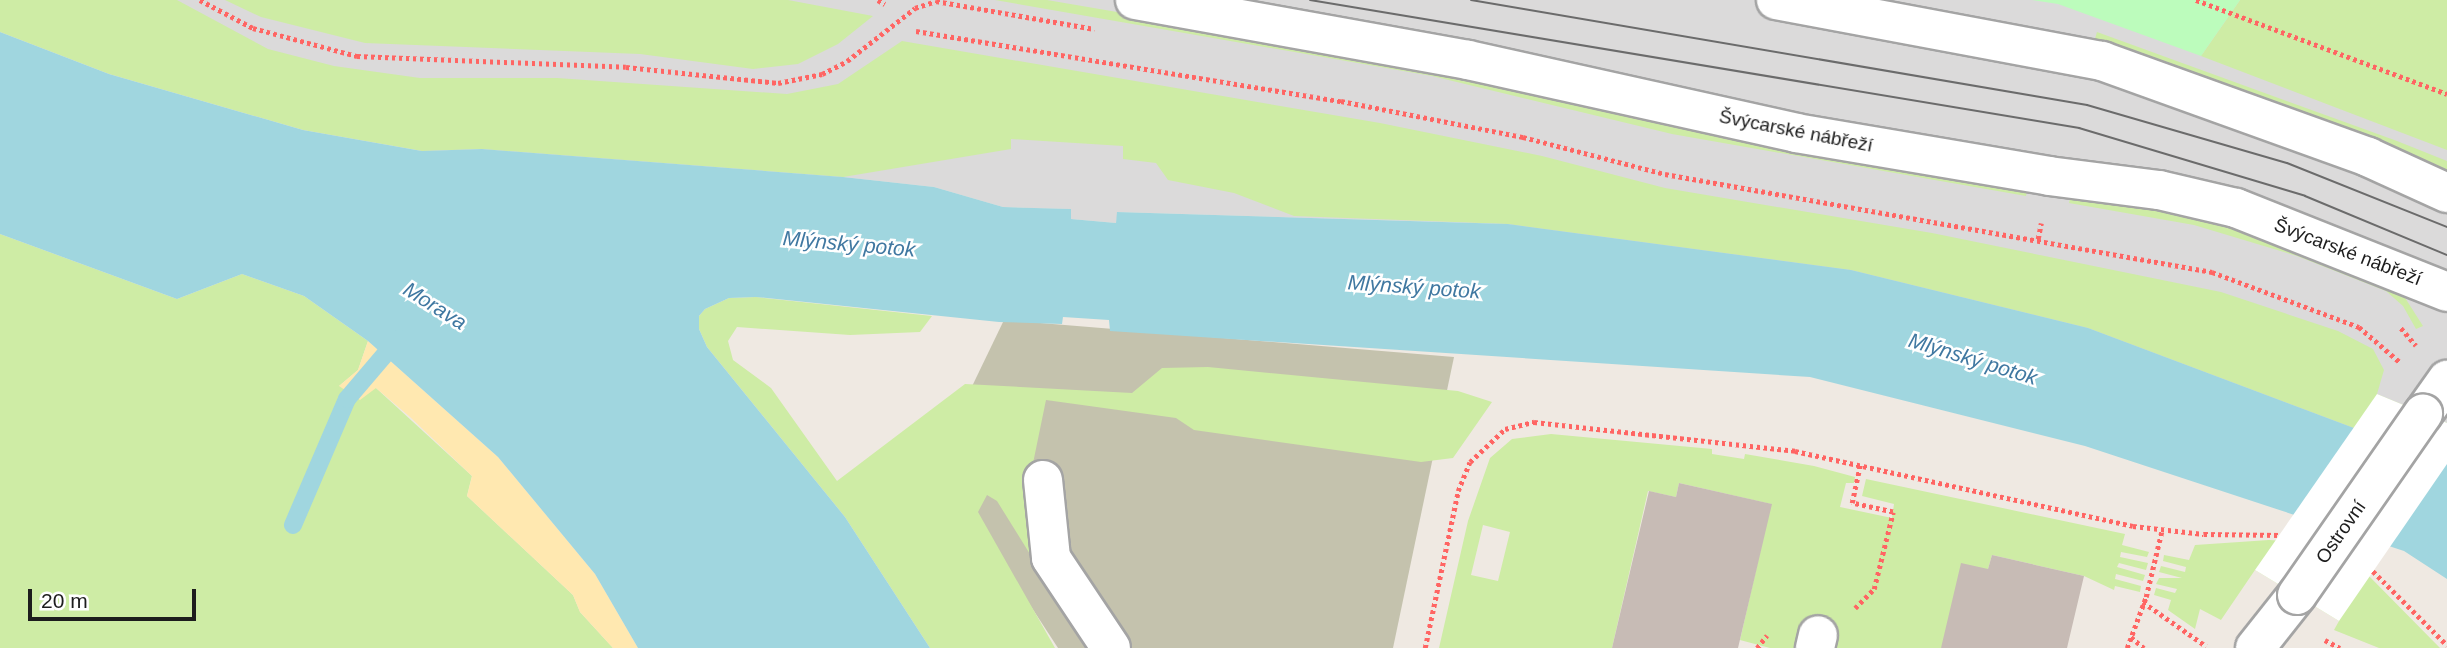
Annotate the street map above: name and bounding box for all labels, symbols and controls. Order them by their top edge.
street label: Švýcarské nábřeží [1717,105,1875,157]
street label: Švýcarské nábřeží [2271,213,2425,291]
water label: Mlýnský potok [782,226,916,262]
water label: Mlýnský potok [1347,270,1481,304]
water label: Morava [399,277,471,335]
water label: Mlýnský potok [1906,328,2040,390]
street label: Ostrovní [2311,496,2371,568]
scale bar [32,574,200,618]
text: 20 m [41,589,88,612]

